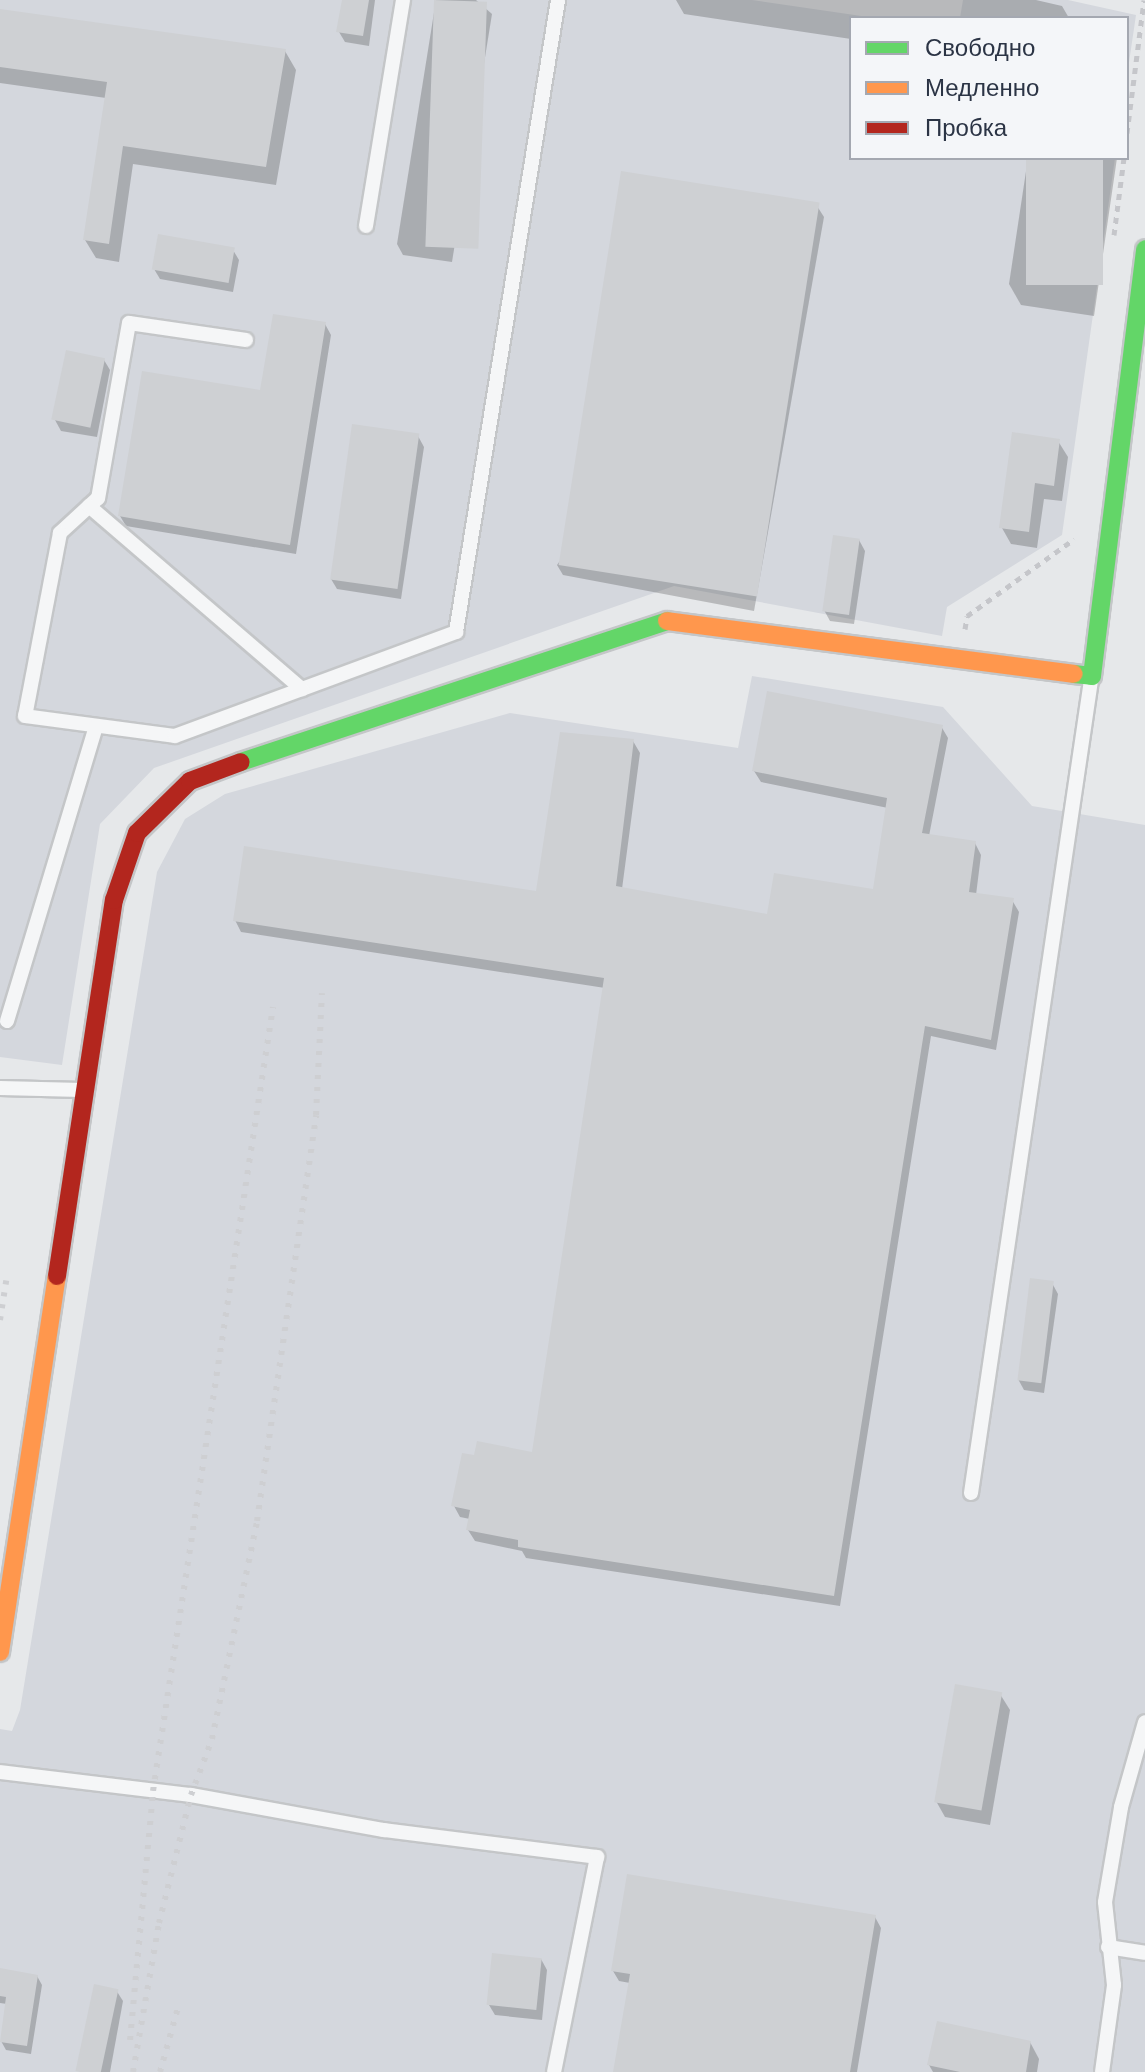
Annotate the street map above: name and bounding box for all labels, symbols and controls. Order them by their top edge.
legend [849,16,1129,160]
text: Свободно [925,34,1035,61]
text: Медленно [925,74,1039,101]
text: Пробка [925,114,1007,141]

